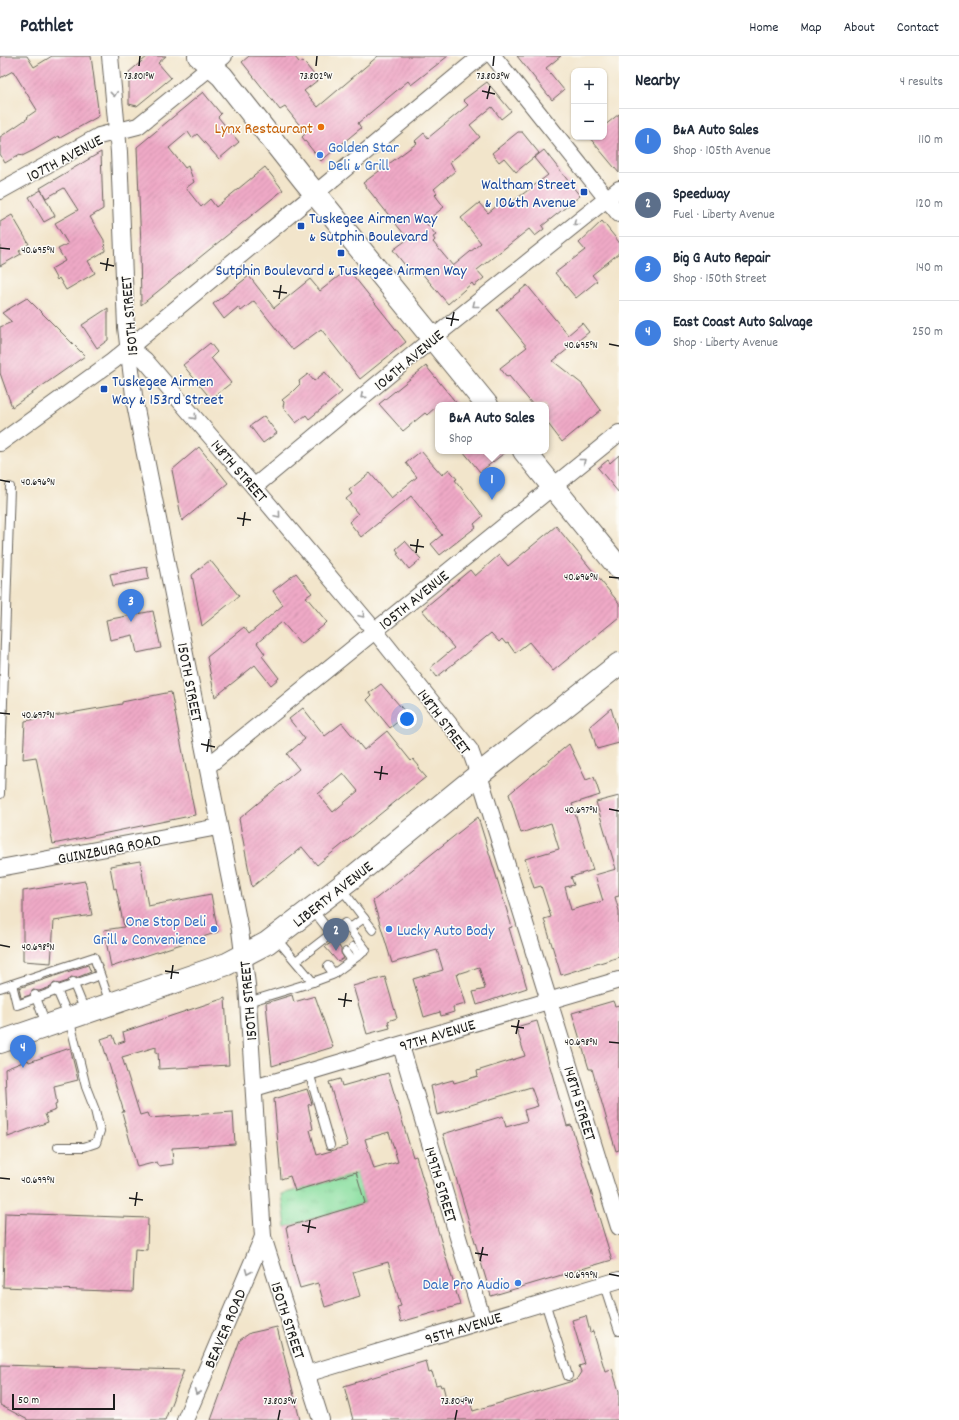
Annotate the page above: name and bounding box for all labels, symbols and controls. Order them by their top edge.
text: Pathlet [20,14,73,41]
text: Home [749,18,778,38]
text: Map [800,18,822,38]
text: About [844,18,875,38]
text: Contact [897,18,939,38]
map controls [571,68,607,140]
button: + [571,68,607,104]
text: 73.801°W [124,70,155,84]
text: 73.802°W [300,70,333,84]
text: 73.803°W [477,70,510,84]
text: Nearby [635,70,679,94]
text: 4 results [900,73,943,92]
one-way arrow [109,91,118,97]
button: − [571,104,607,140]
place label: Lynx Restaurant [214,118,313,141]
text: B&A Auto Sales [673,120,759,142]
marker: Lynx Restaurant [316,122,326,132]
street label: 107TH AVENUE [23,129,108,189]
text: 1 [647,131,649,150]
text: 110 m [918,131,943,150]
place label: Golden Star Deli & Grill [328,137,399,178]
text: Shop · 105th Avenue [673,142,771,161]
marker: Golden Star Deli & Grill [315,150,325,160]
place label: Waltham Street & 106th Avenue [481,174,576,215]
text: Speedway [673,184,730,206]
marker: Waltham Street & 106th Avenue [579,187,589,197]
text: 2 [645,195,651,214]
text: 120 m [915,195,943,214]
text: Fuel · Liberty Avenue [673,206,775,225]
place label: Tuskegee Airmen Way & Sutphin Boulevard [309,208,438,249]
one-way arrow [573,219,580,226]
marker: Tuskegee Airmen Way & Sutphin Boulevard [296,221,306,231]
text: 40.695°N [21,244,55,258]
marker: Sutphin Boulevard & Tuskegee Airmen Way [336,248,346,258]
text: Big G Auto Repair [673,248,770,270]
text: 3 [645,259,651,278]
text: 140 m [916,259,943,278]
place label: Sutphin Boulevard & Tuskegee Airmen Way [215,260,467,283]
text: Shop · 150th Street [673,270,767,289]
street label: 150TH STREET [115,274,145,357]
one-way arrow [472,300,479,307]
text: East Coast Auto Salvage [673,312,813,334]
text: 4 [645,323,651,342]
text: 250 m [912,323,943,342]
street label: 106TH AVENUE [370,324,450,397]
text: Shop · Liberty Avenue [673,334,778,353]
text: 40.695°N [564,339,598,353]
place label: Tuskegee Airmen Way & 153rd Street [112,371,224,412]
marker: Tuskegee Airmen Way & 153rd Street [99,384,109,394]
one-way arrow [361,392,368,399]
popup [435,402,549,454]
text: B&A Auto Sales [449,408,535,430]
one-way arrow [189,412,196,419]
text: Shop [449,430,473,449]
street label: 148TH STREET [204,435,272,509]
one-way arrow [578,459,585,466]
pin: 1 [479,467,505,500]
text: 40.696°N [21,476,55,490]
one-way arrow [274,511,281,518]
street label: 105TH AVENUE [375,565,455,636]
text: 40.696°N [564,571,598,585]
pin: 3 [118,589,144,622]
one-way arrow [357,610,364,617]
street label: 150TH STREET [170,641,208,725]
street label: 148TH STREET [411,685,476,761]
text: 40.697°N [22,709,54,723]
your location [397,709,417,729]
text: 40.697°N [565,804,597,818]
street label: GUINZBURG ROAD [56,829,163,872]
street label: LIBERTY AVENUE [288,856,379,934]
place label: One Stop Deli Grill & Convenience [93,911,206,952]
pin: 2 [323,918,349,951]
place label: Lucky Auto Body [397,920,495,943]
marker: One Stop Deli Grill & Convenience [209,924,219,934]
marker: Lucky Auto Body [384,924,394,934]
text: 40.698°N [22,941,55,955]
street label: 150TH STREET [234,959,264,1042]
street label: 97TH AVENUE [397,1014,479,1059]
pin: 4 [10,1035,36,1068]
text: 40.698°N [565,1036,598,1050]
street label: 148TH STREET [556,1064,601,1144]
street label: 149TH STREET [417,1144,462,1226]
text: 40.699°N [21,1174,55,1188]
one-way arrow [244,1269,252,1276]
text: 40.699°N [564,1269,598,1283]
place label: Dale Pro Audio [423,1274,510,1297]
marker: Dale Pro Audio [513,1278,523,1288]
street label: 150TH STREET [263,1279,310,1363]
street label: BEAVER ROAD [199,1286,253,1372]
street label: 95TH AVENUE [422,1307,506,1352]
one-way arrow [194,1388,202,1396]
scale bar [12,1392,115,1411]
text: 50 m [18,1393,39,1409]
text: 73.803°W [264,1395,297,1409]
text: 73.804°W [441,1395,474,1409]

